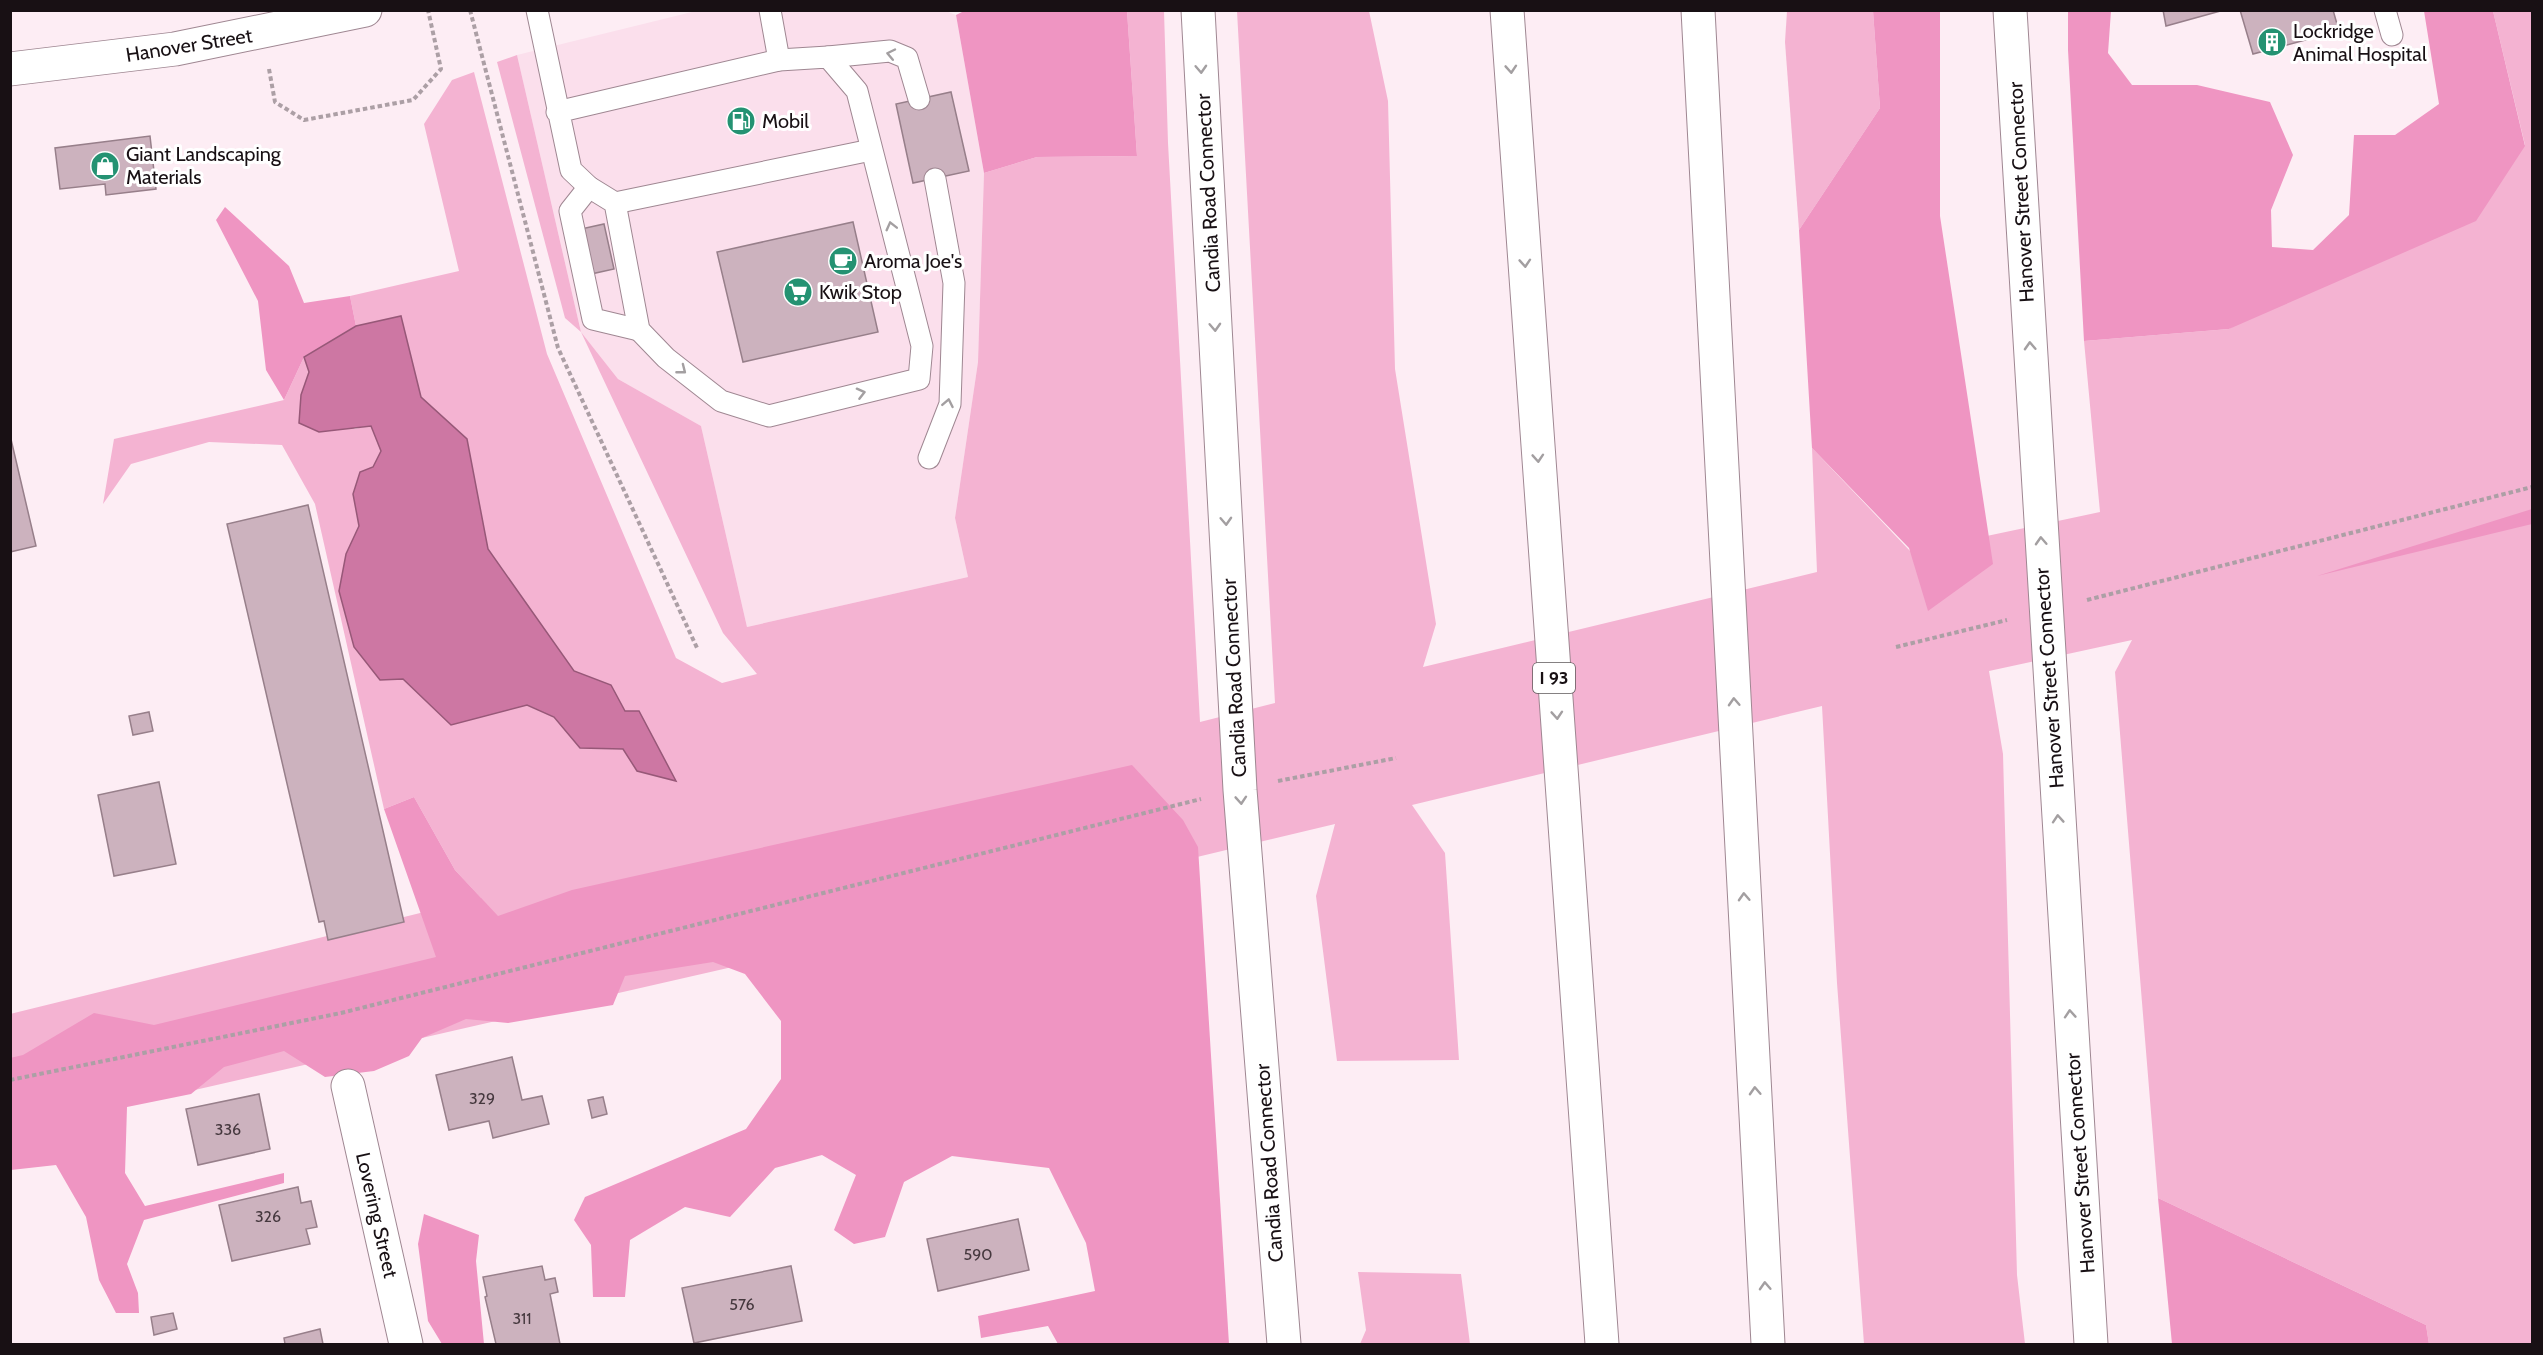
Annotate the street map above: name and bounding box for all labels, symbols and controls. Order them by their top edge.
place label: Lockridge Animal Hospital [2293,19,2427,66]
street label: Hanover Street [124,23,254,67]
building icon: Lockridge Animal Hospital [2256,26,2288,58]
one-way arrow [886,48,896,61]
one-way arrow [1194,64,1207,73]
one-way arrow [1504,64,1517,73]
street label: Hanover Street Connector [2003,80,2039,303]
street label: Candia Road Connector [1191,92,1225,293]
fuel station icon: Mobil [725,105,757,137]
place label: Mobil [762,109,809,133]
place label: Giant Landscaping Materials [126,142,282,189]
shop icon: Giant Landscaping Materials [89,150,121,182]
one-way arrow [886,221,898,232]
cafe icon: Aroma Joe's [827,245,859,277]
place label: Aroma Joe's [864,249,962,273]
one-way arrow [1518,259,1531,268]
supermarket icon: Kwik Stop [782,276,814,308]
place label: Kwik Stop [819,280,902,304]
one-way arrow [1208,322,1221,331]
one-way arrow [2023,341,2036,350]
one-way arrow [675,363,686,374]
one-way arrow [856,387,866,400]
one-way arrow [941,398,954,408]
one-way arrow [1532,453,1545,462]
one-way arrow [1219,517,1232,526]
one-way arrow [2034,536,2047,545]
street label: Hanover Street Connector [2029,566,2069,789]
street label: Candia Road Connector [1217,577,1251,778]
road number: I 93 [1533,663,1575,693]
one-way arrow [1728,697,1741,706]
one-way arrow [1550,711,1563,720]
one-way arrow [1234,795,1247,804]
one-way arrow [2052,815,2065,824]
one-way arrow [1738,892,1751,901]
one-way arrow [2064,1009,2077,1018]
street label: Hanover Street Connector [2060,1051,2100,1274]
street label: Candia Road Connector [1250,1062,1288,1263]
one-way arrow [1748,1087,1761,1096]
house number: 329 [469,1089,495,1108]
house number: 336 [215,1120,241,1139]
street label: Lovering Street [351,1150,403,1280]
house number: 326 [255,1207,281,1226]
house number: 590 [964,1245,992,1264]
one-way arrow [1758,1282,1771,1291]
house number: 576 [729,1295,755,1314]
house number: 311 [512,1309,532,1328]

